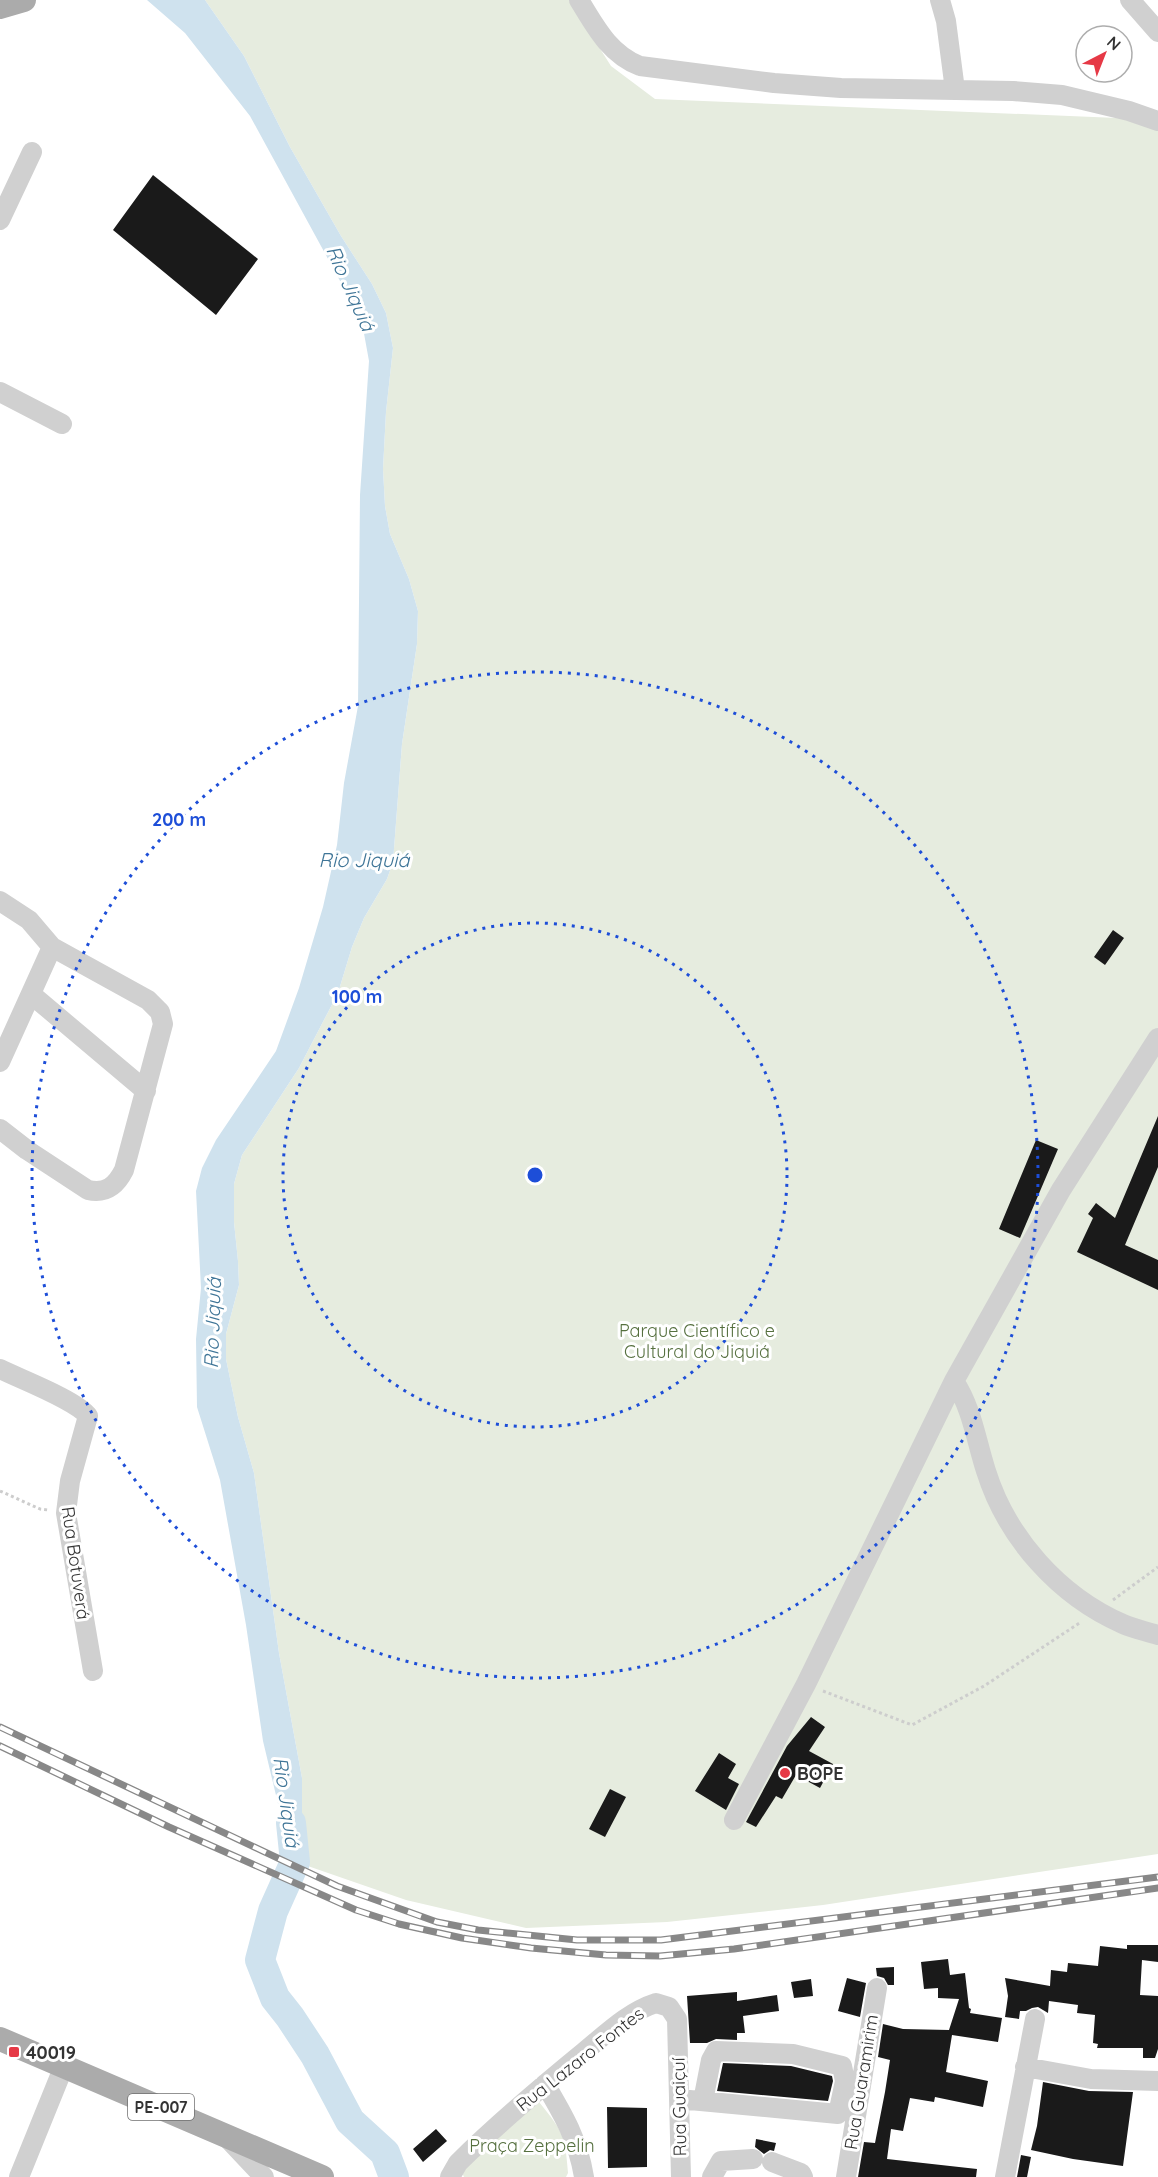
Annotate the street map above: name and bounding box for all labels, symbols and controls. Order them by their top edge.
north arrow [1074,24,1134,84]
text: N [1103,31,1125,54]
water label: Rio Jiquiá [321,241,382,336]
text: 200 m [152,808,206,831]
water label: Rio Jiquiá [319,847,411,872]
text: 100 m [332,985,382,1008]
centre of rings [525,1165,545,1185]
water label: Rio Jiquiá [198,1275,226,1369]
park label: Parque Científico e Cultural do Jiquiá [619,1319,775,1363]
street label: Rua Botuverá [57,1505,95,1621]
water label: Rio Jiquiá [268,1755,306,1851]
place label: BOPE [797,1762,844,1785]
marker: BOPE [778,1766,792,1780]
street label: Rua Lazaro Fontes [511,2002,649,2116]
street label: Rua Guaramirim [839,2013,883,2151]
place label: 40019 [26,2041,76,2064]
marker: 40019 [7,2045,21,2059]
street label: Rua Guaiçuí [667,2057,691,2157]
road number: PE-007 [128,2094,194,2120]
park label: Praça Zeppelin [469,2134,595,2157]

